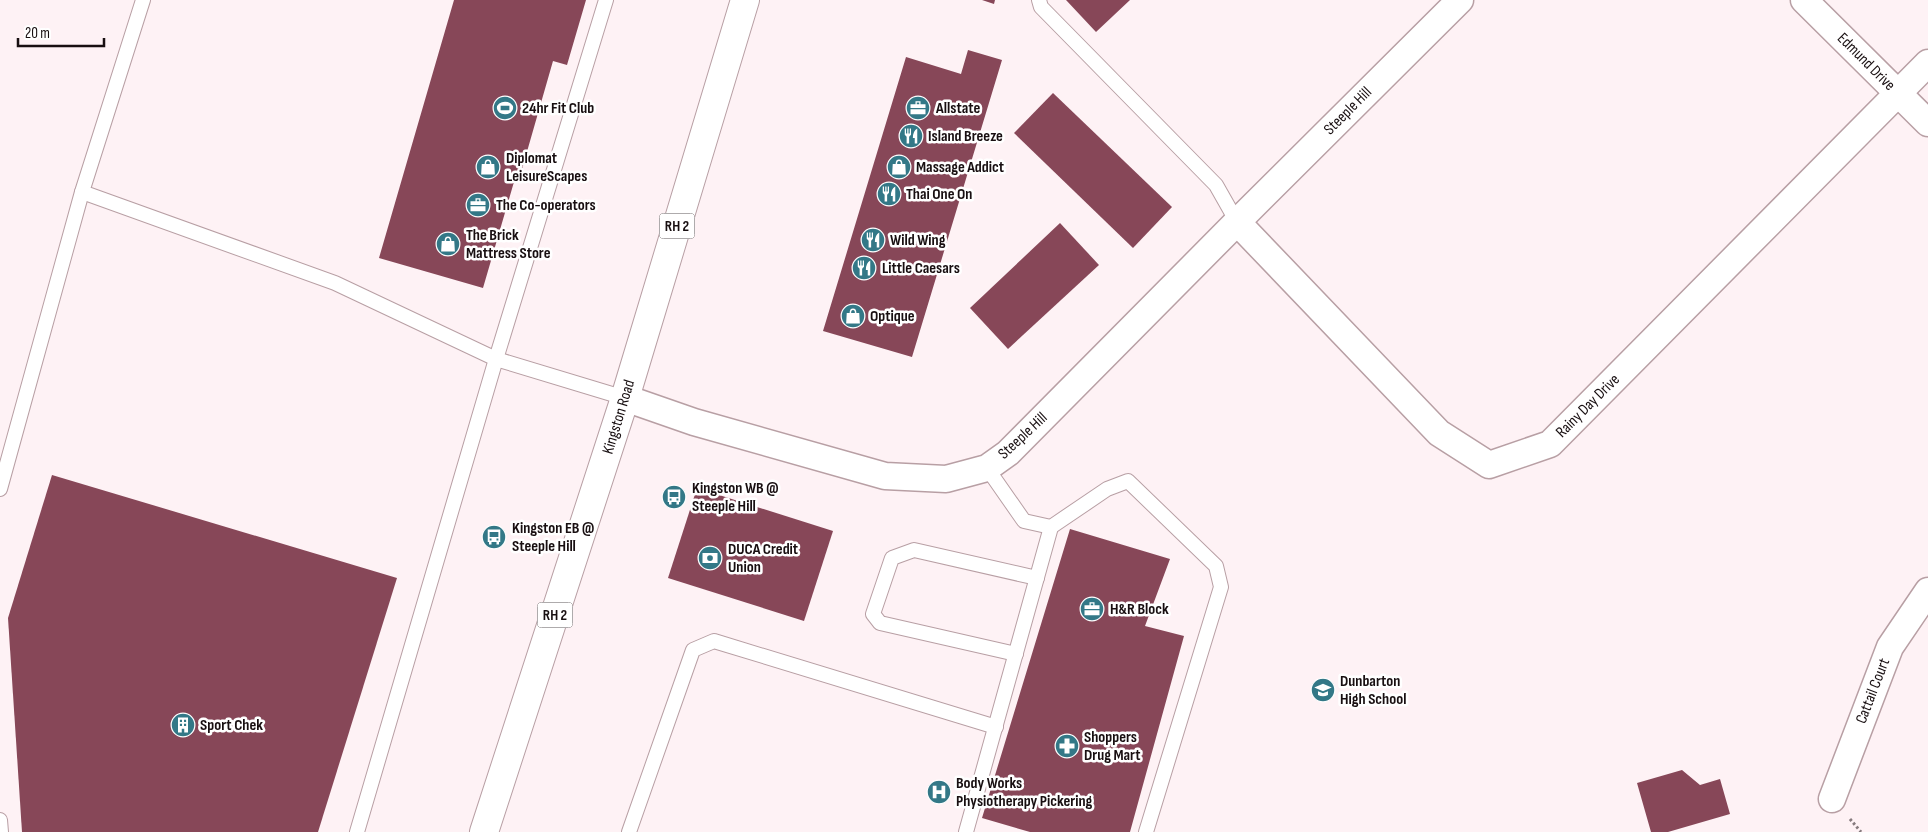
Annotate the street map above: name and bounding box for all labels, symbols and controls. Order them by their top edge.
scale bar [18,15,104,47]
text: 20 m [25,24,50,43]
street label: Edmund Drive [1833,29,1899,95]
street label: Steeple Hill [1320,83,1376,139]
sports icon: 24hr Fit Club [492,95,518,121]
office icon: Allstate [905,95,931,121]
place label: 24hr Fit Club [522,99,594,118]
place label: Allstate [935,99,980,118]
restaurant icon: Island Breeze [898,123,924,149]
place label: Island Breeze [928,127,1003,146]
place label: Diplomat LeisureScapes [506,149,587,186]
shop icon: Diplomat LeisureScapes [475,154,501,180]
shop icon: Massage Addict [886,154,912,180]
place label: Massage Addict [916,158,1004,177]
restaurant icon: Thai One On [876,181,902,207]
place label: Thai One On [906,185,972,204]
office icon: The Co-operators [465,192,491,218]
place label: The Co-operators [496,196,596,215]
road number: RH 2 [660,214,694,238]
place label: The Brick Mattress Store [466,226,551,263]
restaurant icon: Wild Wing [860,227,886,253]
shop icon: The Brick Mattress Store [435,231,461,257]
place label: Wild Wing [890,231,946,250]
restaurant icon: Little Caesars [851,255,877,281]
place label: Little Caesars [882,259,960,278]
shop icon: Optique [840,303,866,329]
place label: Optique [870,307,915,326]
street label: Rainy Day Drive [1552,370,1624,442]
street label: Kingston Road [599,378,639,456]
street label: Steeple Hill [995,409,1051,463]
place label: Kingston WB @ Steeple Hill [692,479,778,516]
bus stop icon: Kingston WB @ Steeple Hill [661,484,687,510]
place label: Kingston EB @ Steeple Hill [512,519,594,556]
bus stop icon: Kingston EB @ Steeple Hill [481,524,507,550]
place label: DUCA Credit Union [728,540,798,577]
bank icon: DUCA Credit Union [697,545,723,571]
office icon: H&R Block [1079,596,1105,622]
place label: H&R Block [1110,600,1169,619]
road number: RH 2 [538,602,572,628]
street label: Cattail Court [1852,655,1894,726]
place label: Dunbarton High School [1340,672,1406,709]
school or university icon: Dunbarton High School [1310,677,1336,703]
building icon: Sport Chek [170,712,196,738]
place label: Sport Chek [200,716,263,735]
place label: Shoppers Drug Mart [1084,728,1141,765]
pharmacy icon: Shoppers Drug Mart [1054,733,1080,759]
place label: Body Works Physiotherapy Pickering [956,774,1093,811]
hospital icon: Body Works Physiotherapy Pickering [926,779,952,805]

